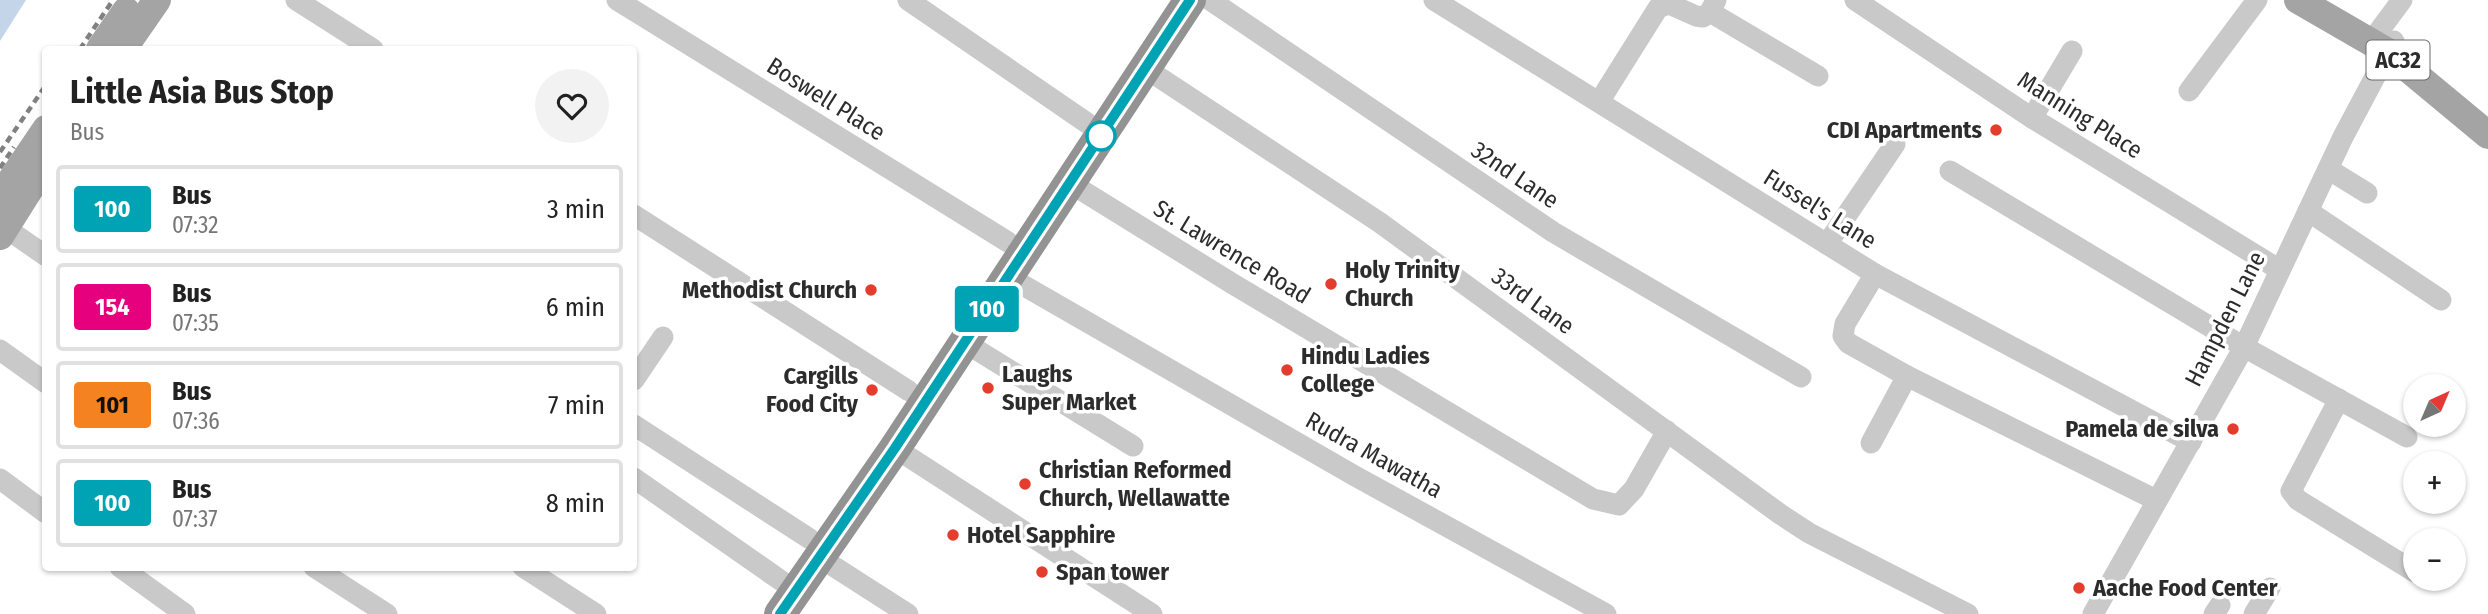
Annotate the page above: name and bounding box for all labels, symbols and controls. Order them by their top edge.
road number: AC32 [2366,40,2430,80]
street label: Boswell Place [762,52,890,146]
street label: Manning Place [2012,66,2148,164]
button: heart [535,69,609,143]
text: Little Asia Bus Stop [70,72,334,112]
place label: CDI Apartments [1827,116,1982,144]
text: Bus [70,118,104,146]
unlabelled marker [1086,121,1116,151]
marker: CDI Apartments [1988,122,2004,138]
street label: 32nd Lane [1466,136,1564,214]
street label: Fussel's Lane [1759,163,1881,255]
text: Bus [172,180,211,211]
text: 3 min [547,194,605,225]
street label: St. Lawrence Road [1149,194,1315,310]
text: 100 [94,195,131,223]
text: 07:32 [172,211,218,239]
street label: Hampden Lane [2179,247,2271,391]
place label: Holy Trinity Church [1345,256,1460,312]
street label: 33rd Lane [1487,262,1579,340]
place label: Methodist Church [682,276,857,304]
marker: Holy Trinity Church [1323,276,1339,292]
text: Bus [172,278,211,309]
marker: Methodist Church [863,282,879,298]
line badge: 100 [947,286,1027,332]
text: 6 min [546,292,605,323]
text: 154 [95,293,130,321]
text: 100 [969,295,1005,323]
text: 07:35 [172,309,219,337]
place label: Hindu Ladies College [1301,342,1430,398]
place label: Laughs Super Market [1002,360,1137,416]
place label: Cargills Food City [766,362,859,418]
marker: Hindu Ladies College [1279,362,1295,378]
north arrow [2403,374,2466,438]
map controls [2403,374,2466,591]
text: Bus [172,376,211,407]
marker: Laughs Super Market [980,380,996,396]
marker: Cargills Food City [864,382,880,398]
text: 7 min [548,390,605,421]
text: 101 [96,391,129,419]
street label: Rudra Mawatha [1301,406,1447,504]
text: 07:36 [172,407,220,435]
place label: Pamela de silva [2065,415,2219,443]
marker: Pamela de silva [2225,421,2241,437]
button: + [2403,451,2466,514]
place label: Christian Reformed Church, Wellawatte [1039,456,1232,512]
text: Bus [172,474,211,505]
marker: Christian Reformed Church, Wellawatte [1017,476,1033,492]
text: 8 min [546,488,605,519]
text: 100 [94,489,131,517]
text: 07:37 [172,505,218,533]
place label: Hotel Sapphire [967,521,1116,549]
marker: Hotel Sapphire [945,527,961,543]
button: − [2403,528,2466,591]
place label: Span tower [1056,558,1169,586]
marker: Span tower [1034,564,1050,580]
place label: Aache Food Center [2092,574,2278,602]
marker: Aache Food Center [2071,580,2087,596]

